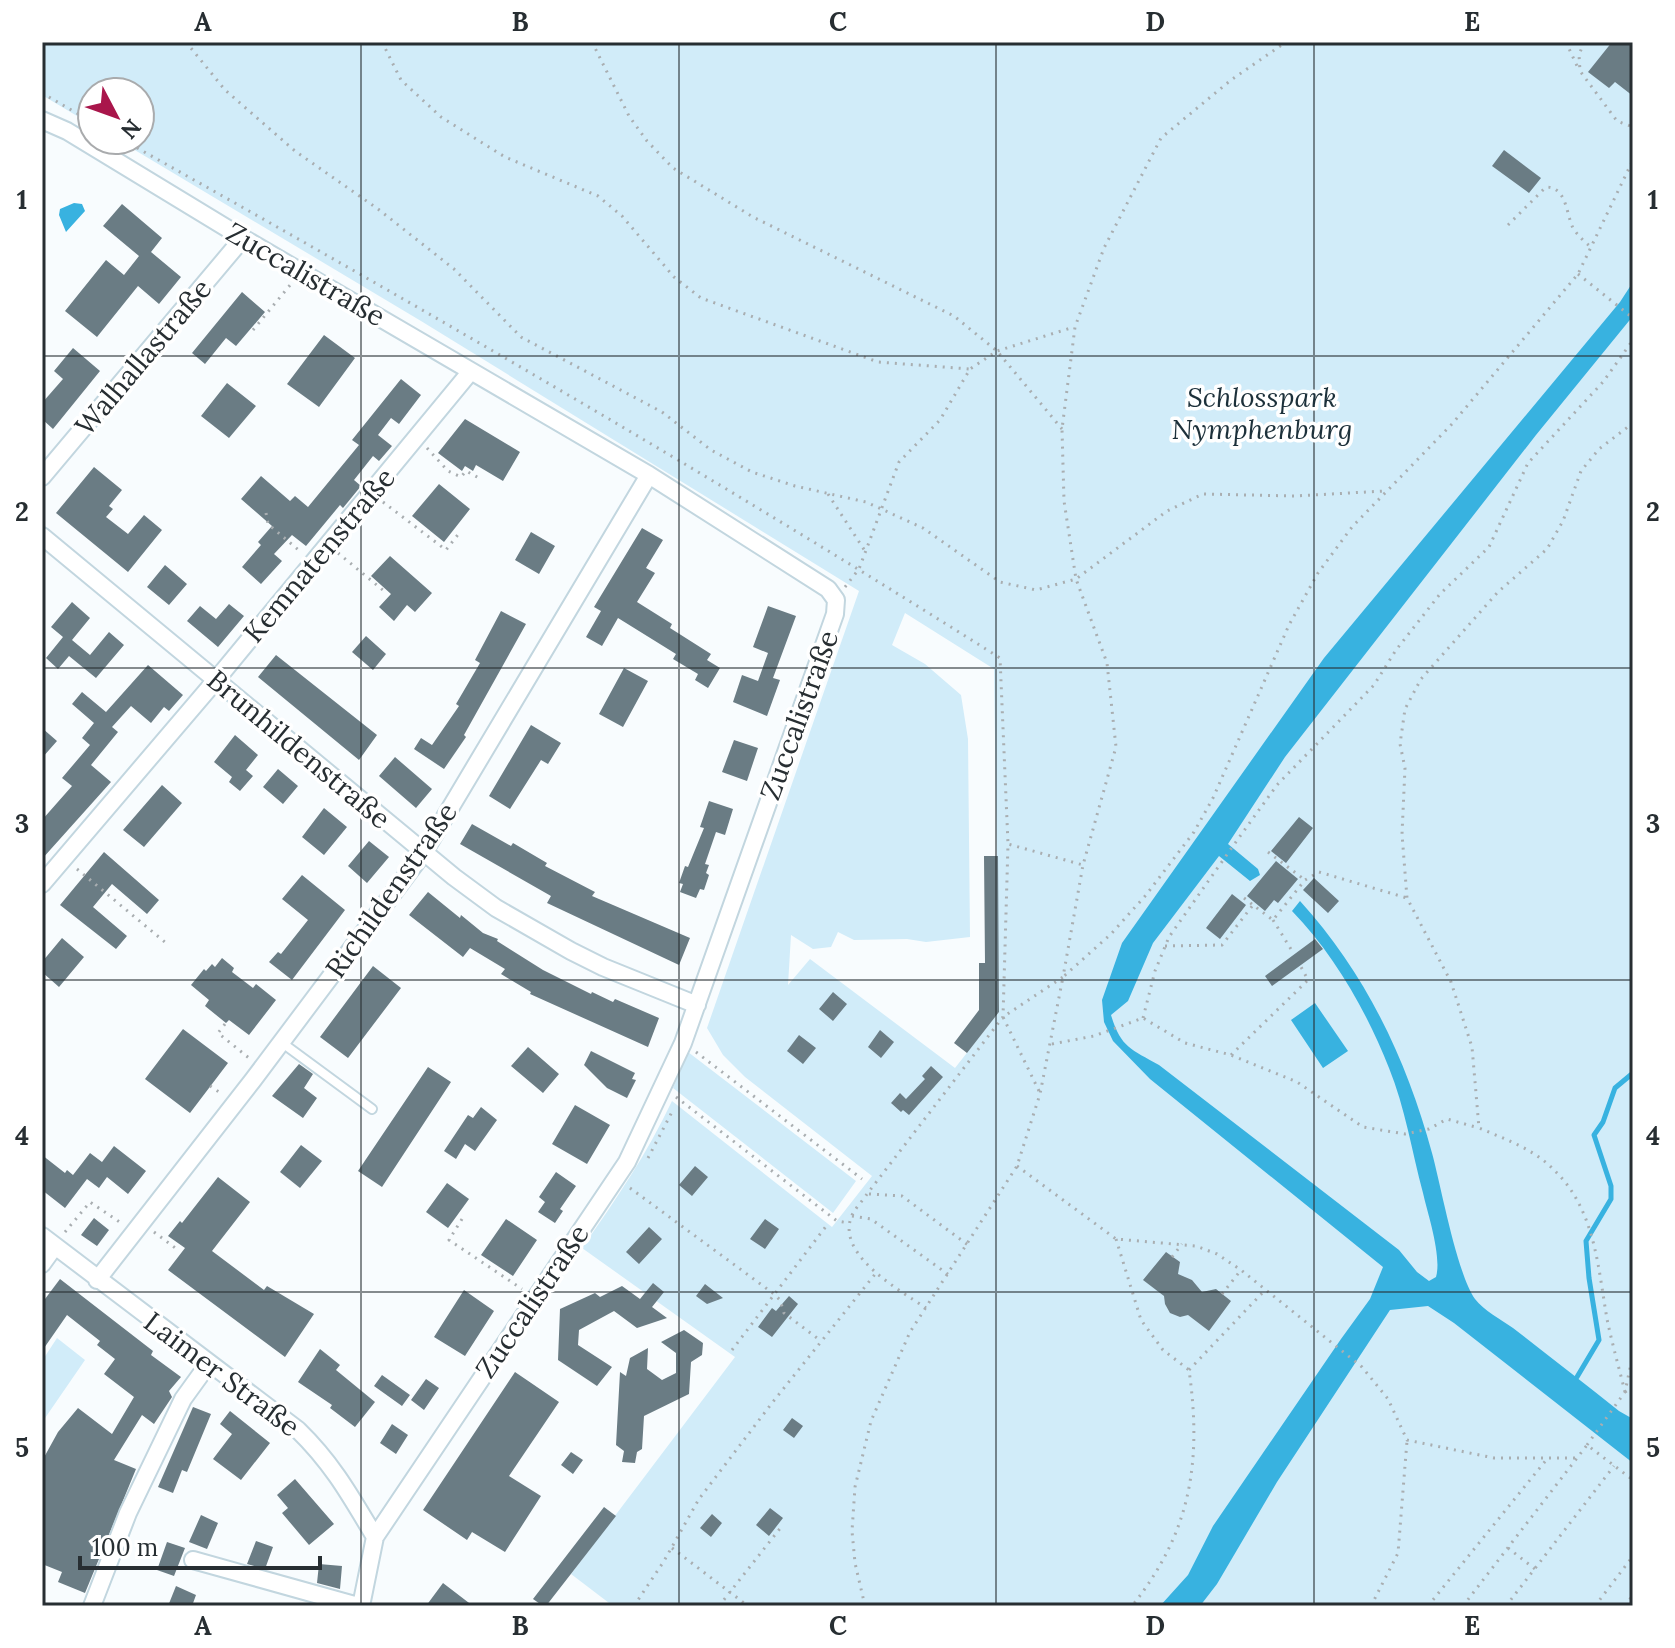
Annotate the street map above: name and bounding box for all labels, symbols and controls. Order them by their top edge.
text: A [194,5,212,38]
text: B [511,5,529,38]
text: C [829,5,847,38]
text: D [1145,5,1165,38]
text: E [1464,5,1480,38]
north arrow [76,76,156,156]
text: N [115,114,147,145]
text: 1 [17,183,27,216]
text: 1 [1648,183,1658,216]
street label: Zuccalistraße [220,214,392,334]
street label: Walhallastraße [67,271,219,443]
park label: Schlosspark Nymphenburg [1172,379,1353,447]
street label: Kemnatenstraße [235,460,403,650]
text: 2 [15,495,29,528]
text: 2 [1646,495,1660,528]
street label: Zuccalistraße [752,625,846,805]
street label: Brunhildenstraße [200,662,398,836]
street label: Richildenstraße [317,795,465,985]
text: 3 [15,807,29,840]
text: 3 [1646,807,1660,840]
text: 4 [15,1119,29,1152]
text: 4 [1646,1119,1660,1152]
street label: Zuccalistraße [467,1217,597,1385]
street label: Laimer Straße [137,1304,307,1444]
text: 5 [15,1431,29,1464]
text: 5 [1646,1431,1660,1464]
scale bar [80,1520,320,1570]
text: 100 m [92,1532,158,1563]
text: A [194,1609,212,1642]
text: B [511,1609,529,1642]
text: C [829,1609,847,1642]
text: D [1145,1609,1165,1642]
text: E [1464,1609,1480,1642]

